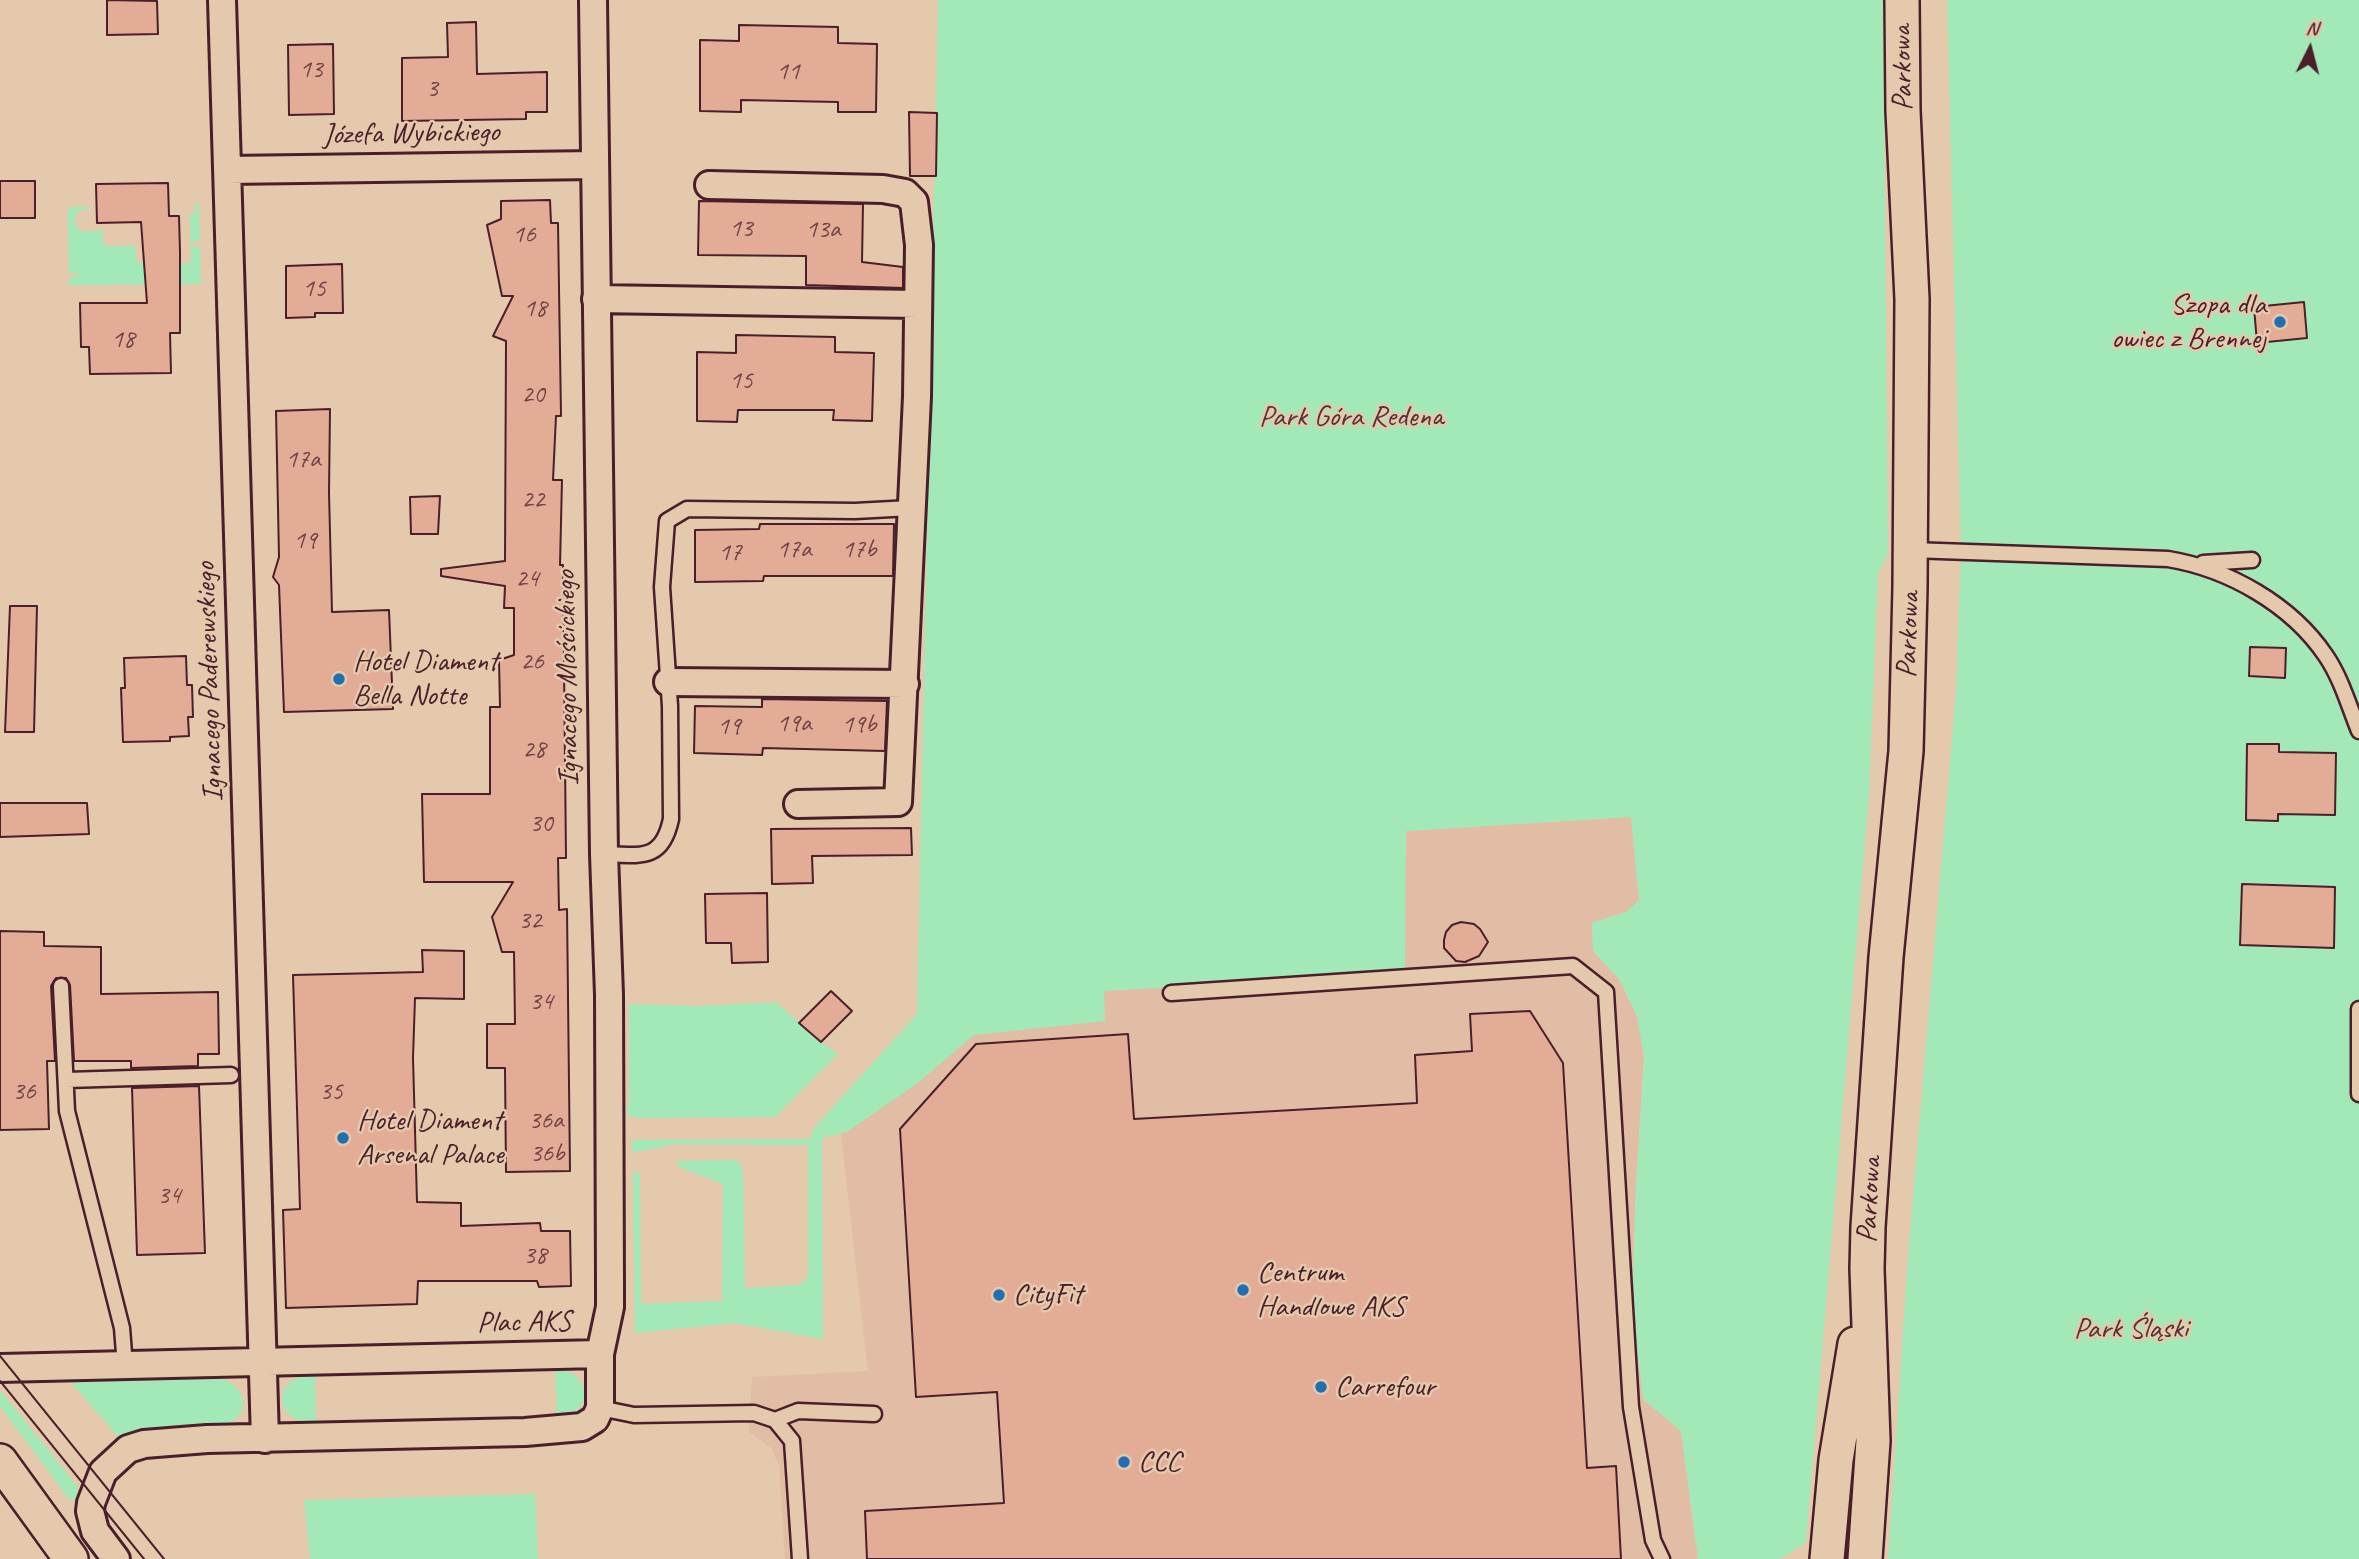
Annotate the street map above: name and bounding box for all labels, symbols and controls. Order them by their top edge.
north arrow [2275,14,2345,84]
text: N [2305,16,2319,41]
street label: Parkowa [1884,25,1922,111]
house number: 13 [299,54,323,86]
house number: 11 [776,56,800,88]
house number: 3 [426,73,438,105]
street label: Józefa Wybickiego [322,114,500,154]
house number: 13 [729,213,753,245]
house number: 13a [806,214,840,246]
house number: 16 [512,219,536,251]
house number: 15 [302,273,326,305]
place label: Szopa dla owiec z Brennej [2111,287,2266,358]
house number: 18 [523,293,547,325]
marker: Szopa dla owiec z Brennej [2272,314,2288,330]
house number: 18 [111,324,135,356]
house number: 15 [729,365,753,397]
house number: 20 [521,379,545,411]
park label: Park Góra Redena [1259,399,1443,435]
house number: 17a [286,444,320,476]
house number: 22 [521,484,545,516]
house number: 19 [293,525,317,557]
house number: 17a [777,534,811,566]
house number: 17b [842,534,876,566]
house number: 17 [718,537,742,569]
street label: Ignacego Paderewskiego [188,562,232,802]
house number: 24 [515,563,539,595]
street label: Ignacego Mościckiego [548,570,588,786]
street label: Parkowa [1890,591,1928,679]
place label: Hotel Diament Bella Notte [353,644,498,714]
house number: 26 [520,646,544,678]
marker: Hotel Diament Bella Notte [331,671,347,687]
house number: 19a [777,708,811,740]
house number: 19b [842,709,876,741]
house number: 19 [717,711,741,743]
house number: 28 [522,734,546,766]
house number: 30 [529,808,553,840]
house number: 32 [518,905,542,937]
house number: 34 [529,986,553,1018]
house number: 36 [12,1076,36,1108]
house number: 35 [319,1076,343,1108]
place label: Hotel Diament Arsenal Palace [357,1103,504,1174]
house number: 36a [529,1105,563,1137]
marker: Hotel Diament Arsenal Palace [335,1130,351,1146]
house number: 36b [530,1138,564,1170]
street label: Parkowa [1850,1156,1890,1244]
house number: 34 [157,1180,181,1212]
house number: 38 [523,1240,547,1272]
place label: Centrum Handlowe AKS [1257,1255,1405,1326]
place label: CityFit [1013,1277,1082,1313]
marker: Centrum Handlowe AKS [1235,1282,1251,1298]
marker: CityFit [991,1287,1007,1303]
street label: Plac AKS [476,1304,572,1342]
park label: Park Śląski [2074,1311,2188,1347]
place label: Carrefour [1335,1369,1435,1405]
marker: Carrefour [1313,1379,1329,1395]
place label: CCC [1138,1444,1181,1480]
marker: CCC [1116,1454,1132,1470]

